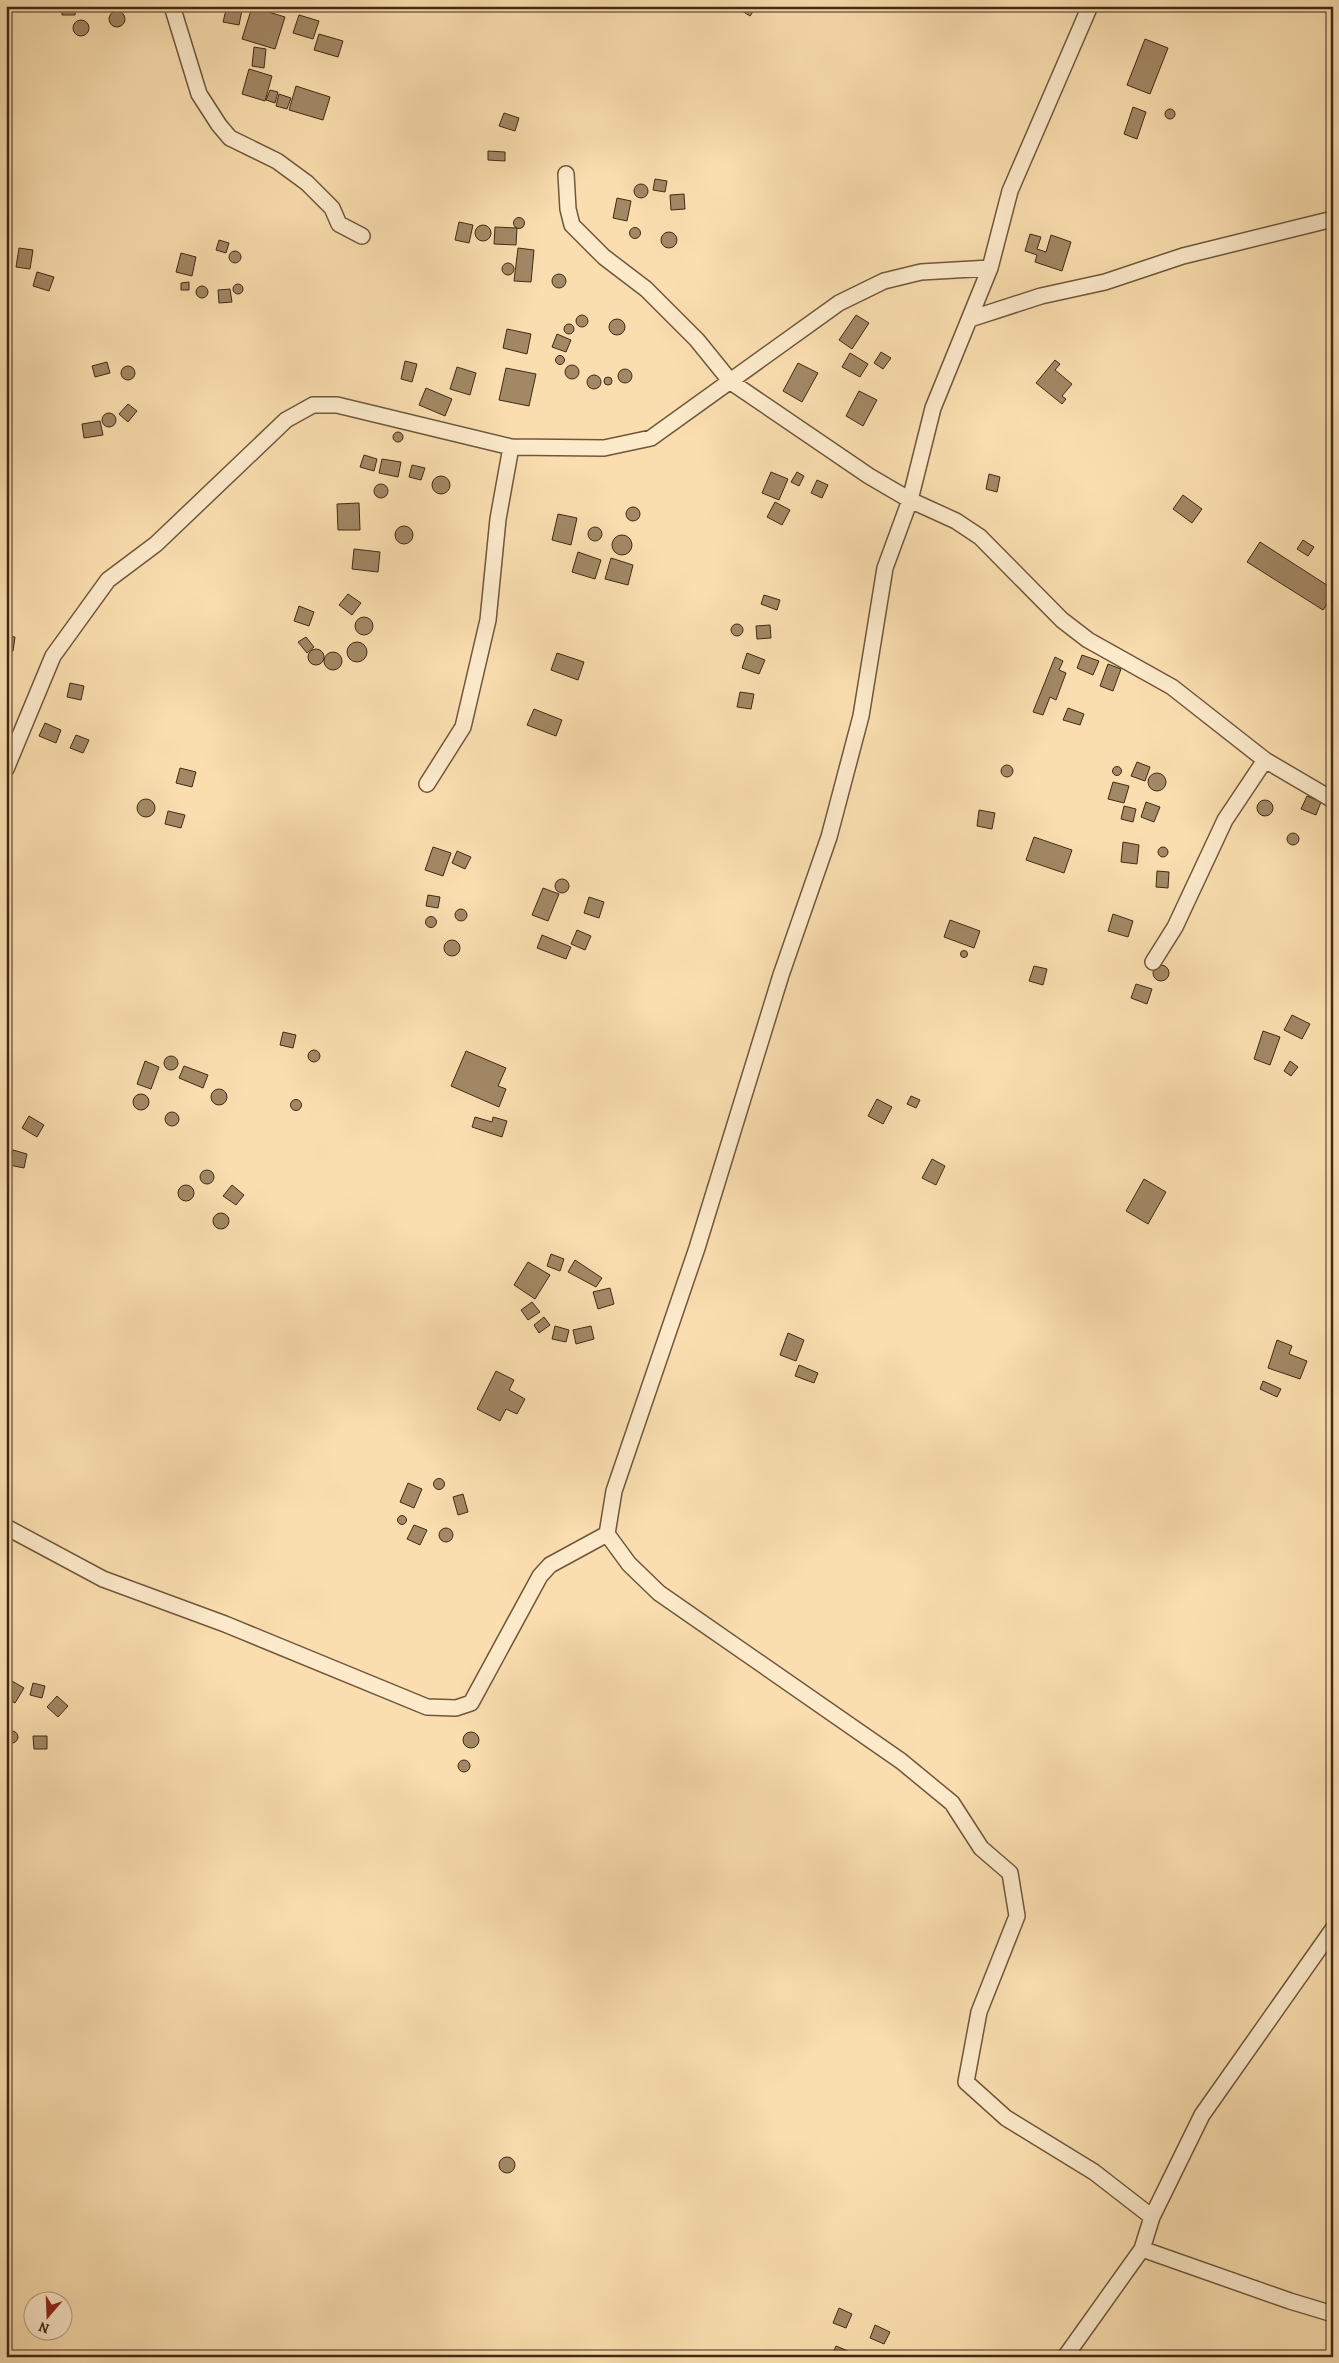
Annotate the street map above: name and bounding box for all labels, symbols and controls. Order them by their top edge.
north arrow [22,2290,72,2340]
text: N [36,2317,52,2338]

